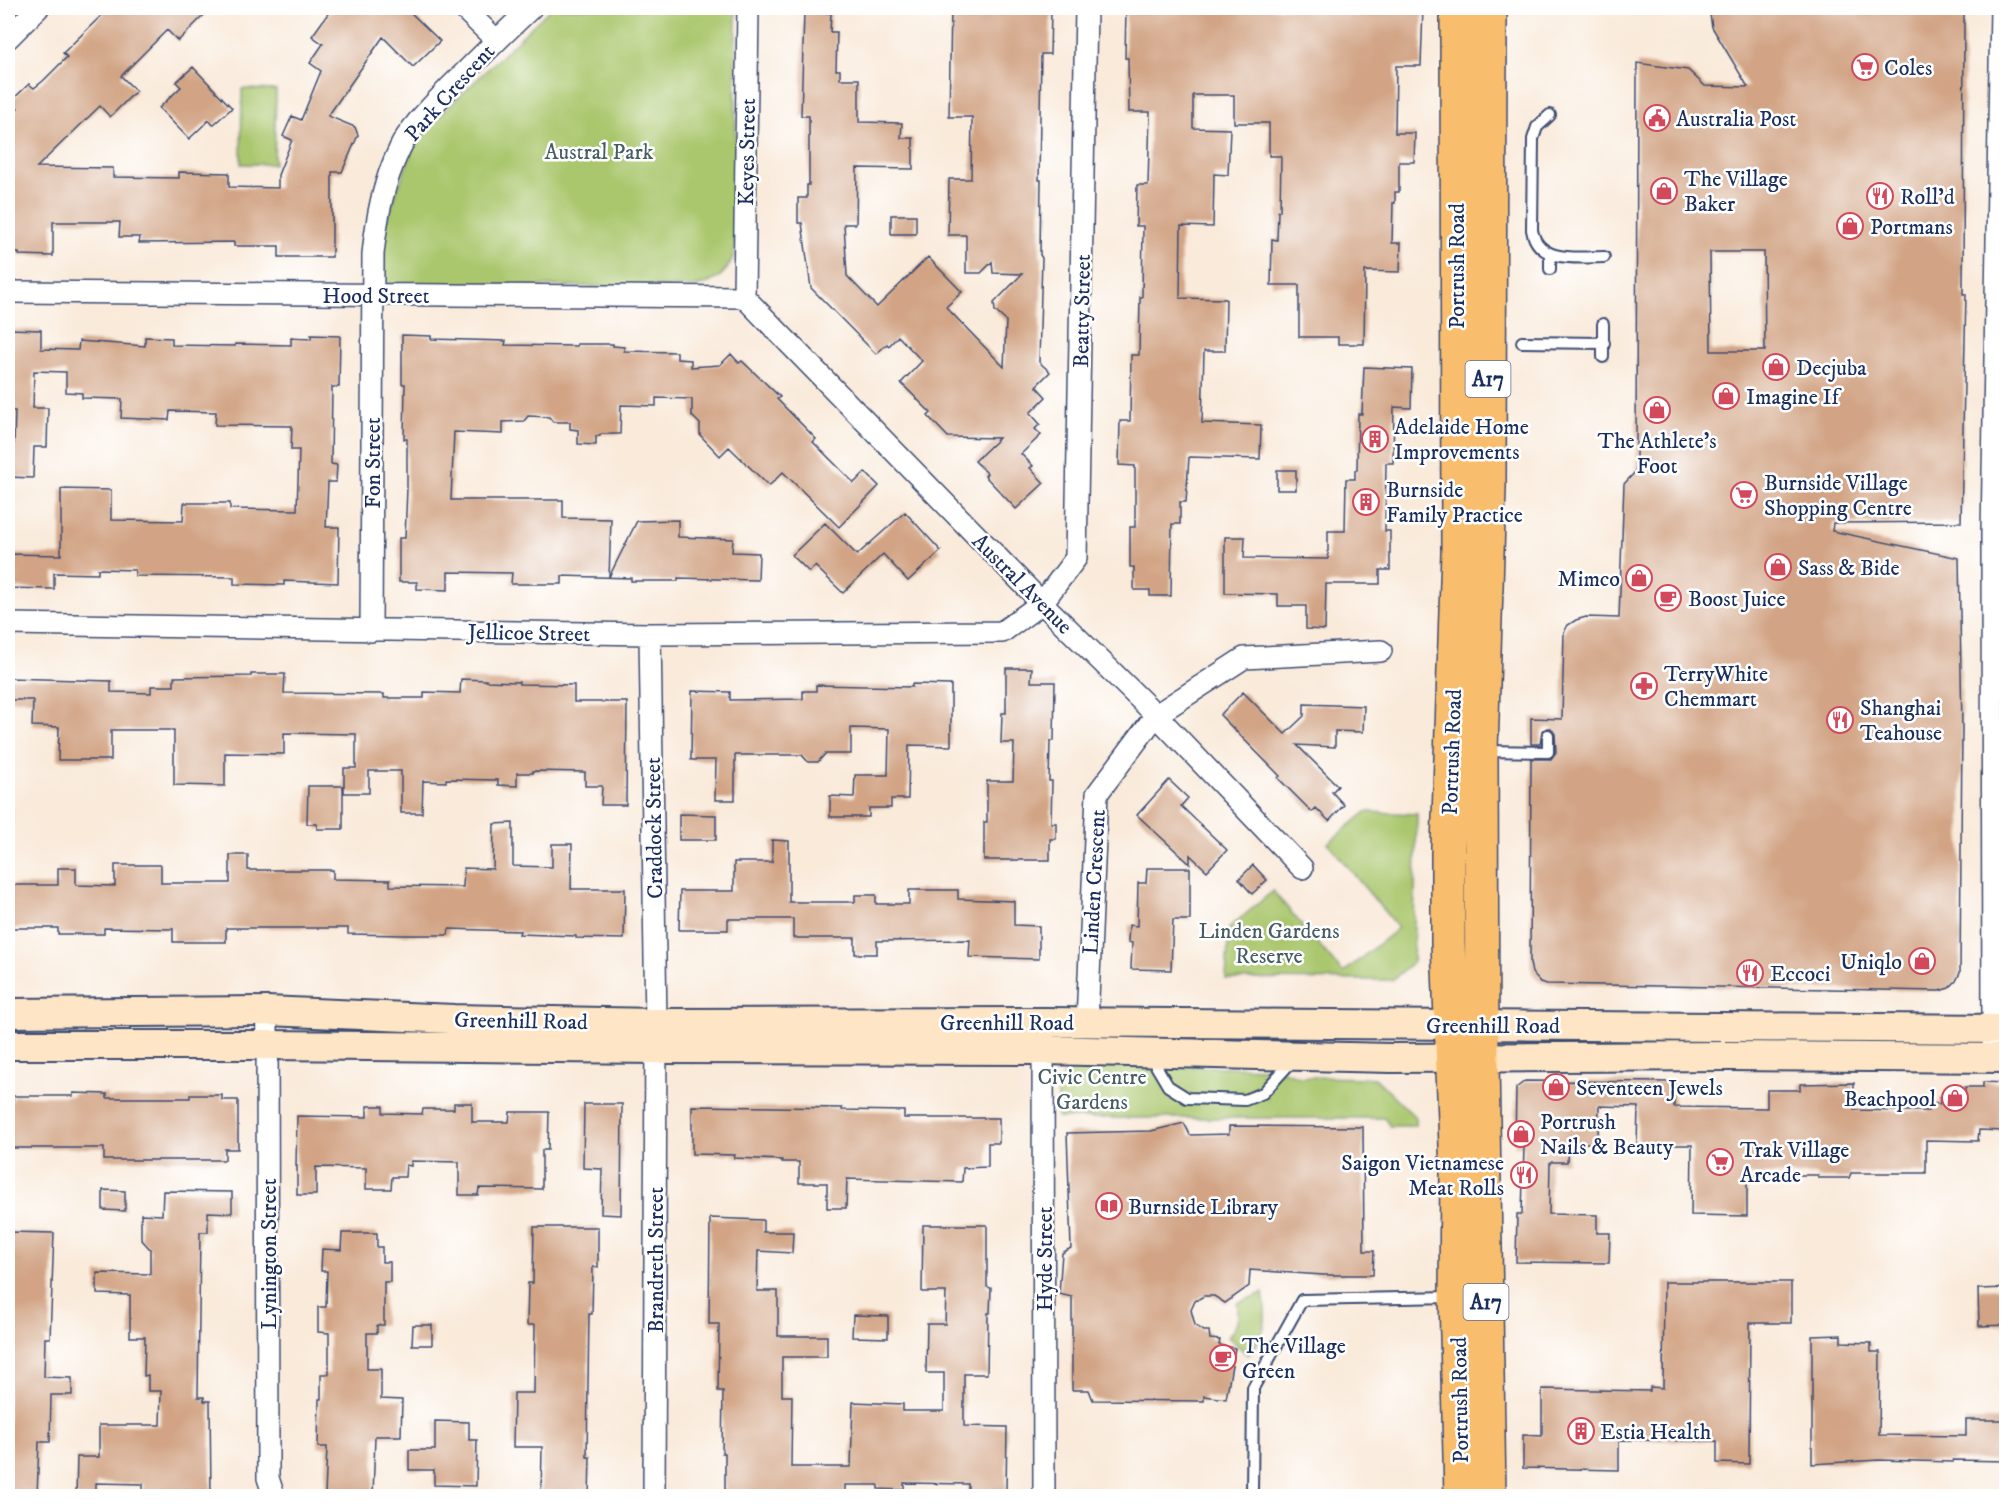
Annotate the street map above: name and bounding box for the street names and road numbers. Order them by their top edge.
street label: Park Crescent [399,39,501,147]
street label: Keyes Street [733,98,762,206]
street label: Portrush Road [1444,203,1471,329]
street label: Beatty Street [1068,254,1097,368]
street label: Hood Street [322,283,430,310]
road number: A17 [1466,361,1510,397]
street label: Fon Street [360,417,387,509]
street label: Austral Avenue [966,528,1078,640]
street label: Jellicoe Street [466,619,590,648]
street label: Portrush Road [1437,689,1468,816]
street label: Craddock Street [640,757,669,899]
street label: Linden Crescent [1077,809,1112,955]
street label: Greenhill Road [454,1007,588,1036]
street label: Greenhill Road [940,1010,1074,1037]
street label: Greenhill Road [1426,1013,1560,1040]
street label: Lynington Street [256,1178,283,1330]
street label: Brandreth Street [643,1187,670,1333]
street label: Hyde Street [1032,1206,1059,1312]
road number: A17 [1464,1284,1508,1320]
street label: Portrush Road [1446,1337,1475,1463]

